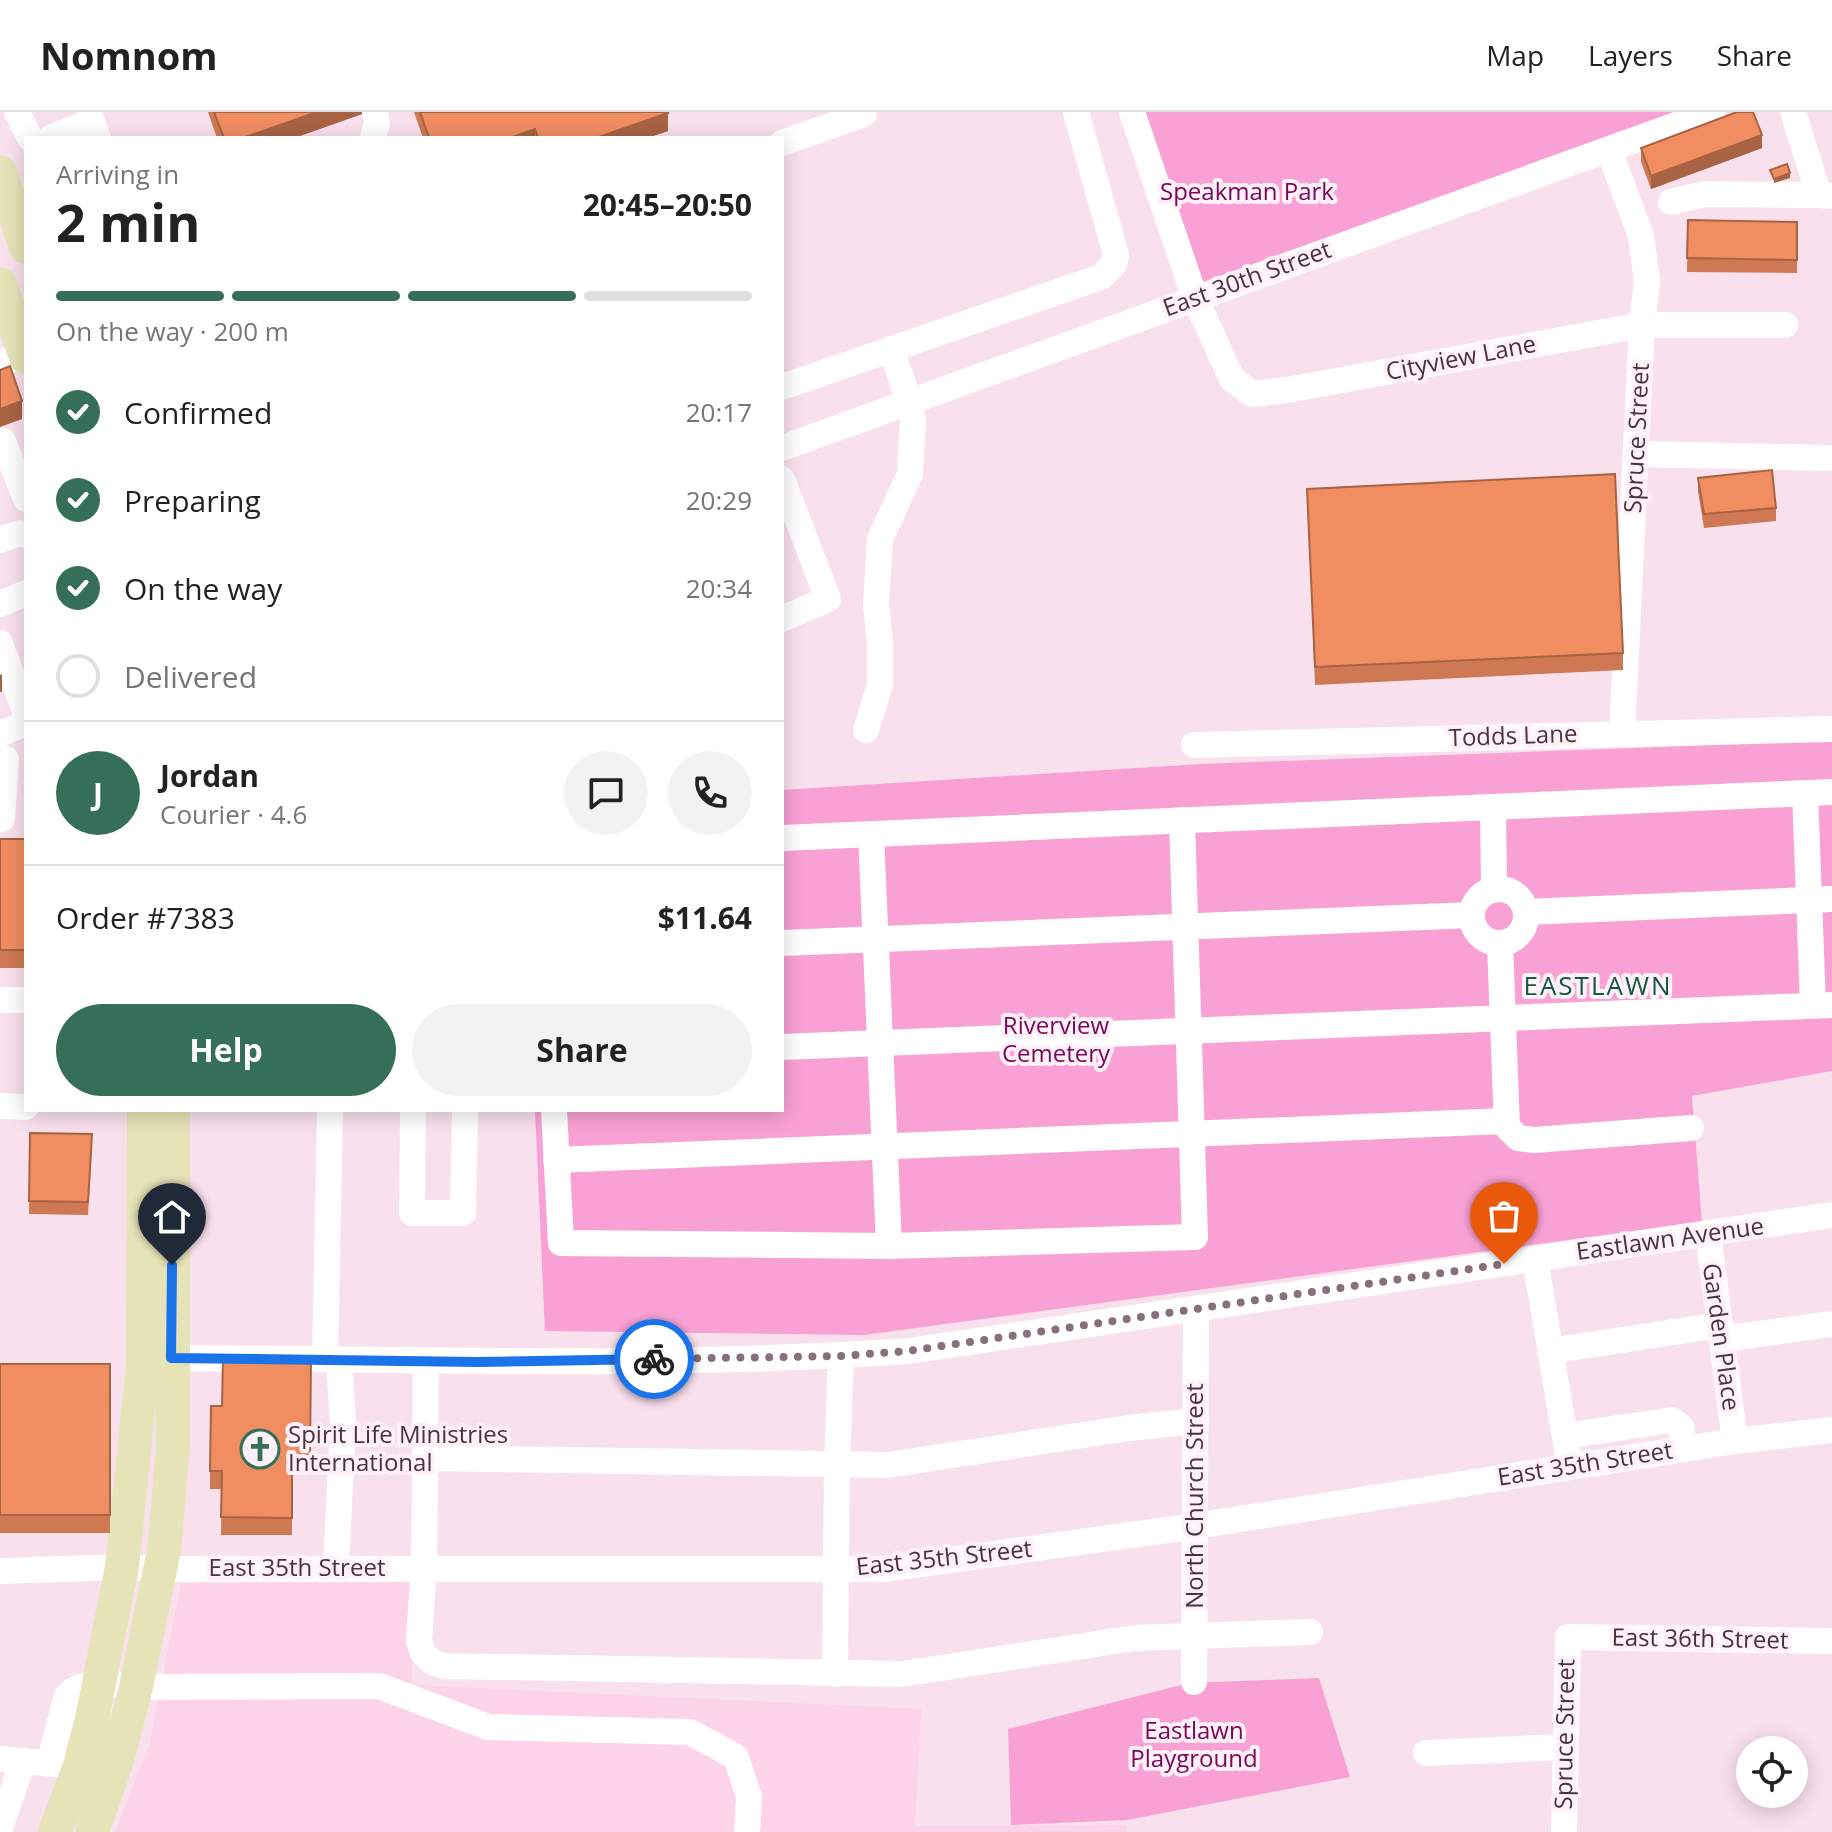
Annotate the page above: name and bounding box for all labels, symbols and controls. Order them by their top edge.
text: Nomnom [40,29,218,81]
text: Map [1486,36,1544,74]
text: Layers [1588,36,1673,74]
text: Share [1717,36,1792,74]
text: Arriving in [56,156,179,192]
park label: Speakman Park [1160,174,1334,207]
text: 20:45–20:50 [583,184,752,225]
text: 2 min [56,186,200,257]
street label: East 30th Street [1158,232,1335,323]
text: On the way · 200 m [56,313,289,349]
street label: Cityview Lane [1383,326,1539,387]
street label: Spruce Street [1615,362,1656,514]
icon: check [56,390,100,434]
text: Confirmed [124,392,272,433]
text: 20:17 [686,394,752,430]
icon: check [56,478,100,522]
text: Preparing [124,480,261,521]
text: 20:29 [686,482,752,518]
icon: check [56,566,100,610]
text: On the way [124,568,282,609]
text: 20:34 [686,570,752,606]
text: Delivered [124,656,257,697]
street label: Todds Lane [1448,716,1578,753]
button: chat [564,751,648,835]
button: phone [668,751,752,835]
text: Jordan [160,755,259,796]
text: J [93,773,103,814]
text: Courier · 4.6 [160,796,307,832]
text: Order #7383 [56,897,235,938]
text: $11.64 [658,897,752,938]
district label: EASTLAWN [1523,967,1673,1003]
button: Help [56,1004,396,1096]
button: Share [412,1004,752,1096]
park label: Riverview Cemetery [1002,1008,1111,1069]
pin [1470,1182,1538,1264]
pin [138,1183,206,1265]
icon: bag [1482,1194,1526,1238]
icon: home [150,1195,194,1239]
street label: Eastlawn Avenue [1574,1208,1766,1267]
street label: Garden Place [1696,1261,1749,1413]
courier [614,1319,694,1399]
icon: bike [632,1337,676,1381]
street label: North Church Street [1177,1383,1210,1609]
place label: Spirit Life Ministries International [288,1417,508,1478]
church icon: Spirit Life Ministries International [239,1428,281,1470]
street label: East 35th Street [1495,1432,1675,1493]
street label: East 35th Street [854,1531,1034,1582]
street label: East 35th Street [209,1550,385,1583]
street label: East 36th Street [1611,1619,1789,1656]
street label: Spruce Street [1546,1658,1581,1810]
park label: Eastlawn Playground [1130,1713,1258,1774]
map controls [1736,1736,1808,1808]
button: locate [1736,1736,1808,1808]

